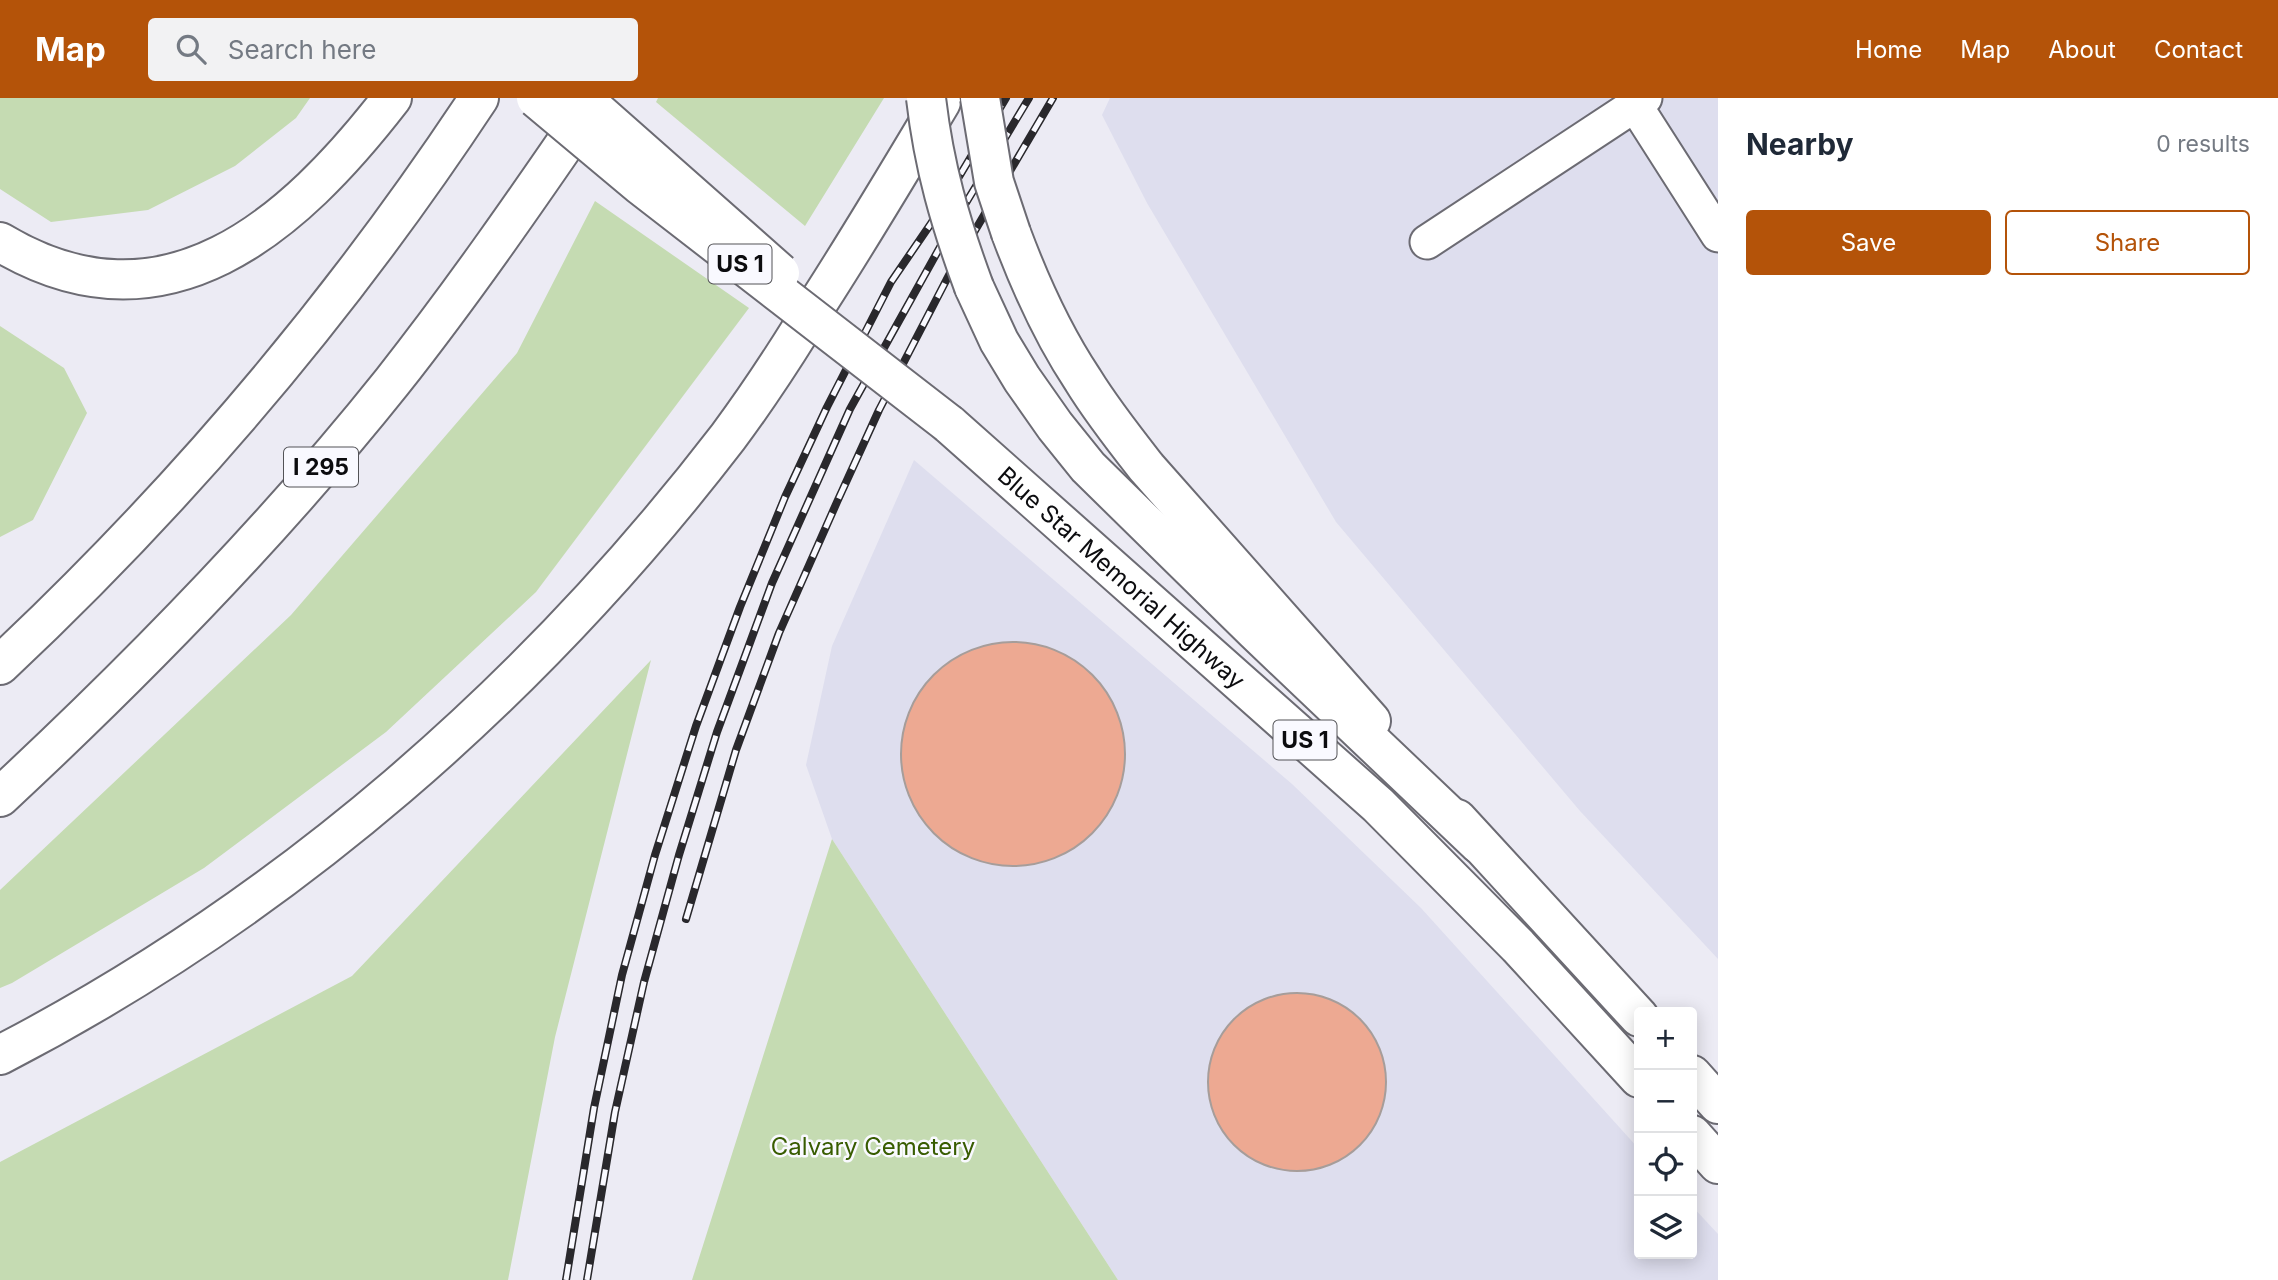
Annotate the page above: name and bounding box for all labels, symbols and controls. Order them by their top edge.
search box [148,18,638,81]
text: Map [35,29,106,69]
icon: search [172,30,210,68]
text: Search here [228,34,376,65]
text: Home [1855,35,1922,64]
text: Map [1960,35,2010,64]
text: About [2048,35,2116,64]
text: Contact [2154,35,2243,64]
text: Nearby [1746,126,1854,162]
text: 0 results [2156,130,2250,158]
button: Save [1746,210,1991,275]
button: Share [2005,210,2250,275]
road number: US 1 [708,244,772,284]
road number: I 295 [284,448,358,486]
street label: Blue Star Memorial Highway [992,460,1251,695]
road number: US 1 [1274,720,1336,760]
map controls [1634,1007,1697,1259]
button: + [1634,1007,1697,1070]
button: − [1634,1070,1697,1133]
park label: Calvary Cemetery [771,1132,975,1161]
button: locate [1634,1133,1697,1196]
button: layers [1634,1196,1697,1259]

